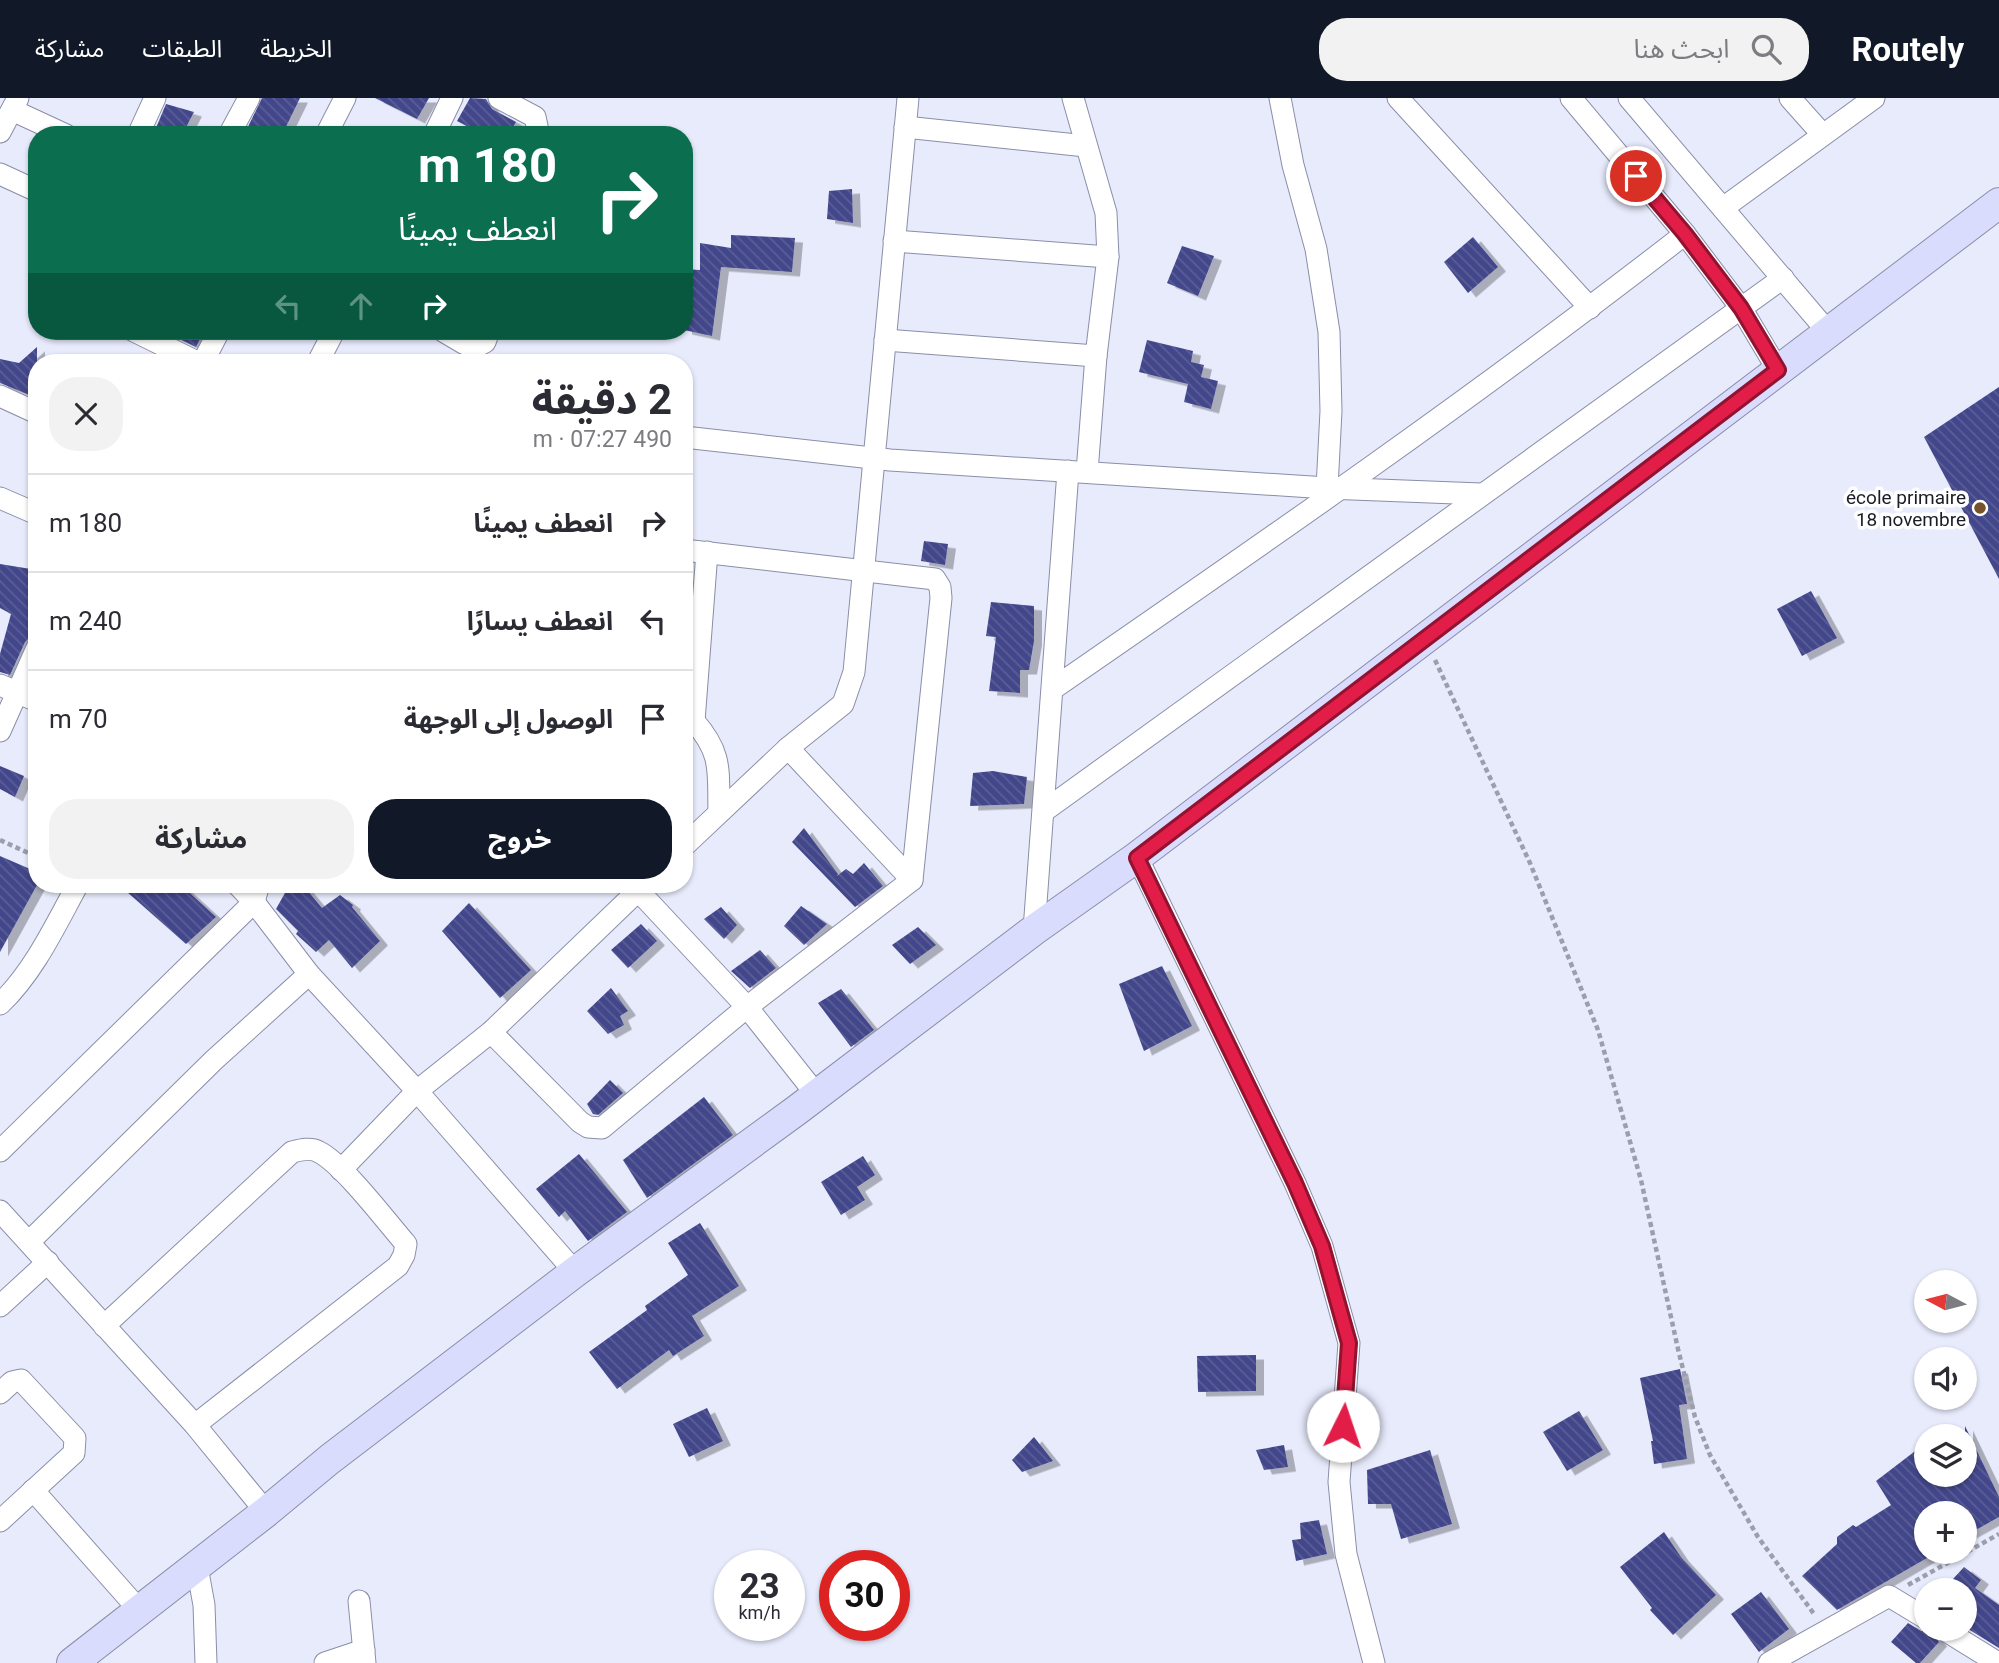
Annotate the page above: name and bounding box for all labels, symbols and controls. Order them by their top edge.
search box [1319,18,1809,81]
icon: search [1747,30,1785,68]
text: Routely [1851,30,1964,69]
text: ابحث هنا [1633,34,1729,64]
text: مشاركة [35,35,104,63]
text: الطبقات [142,35,222,63]
text: الخريطة [260,35,332,63]
text: 180 m [418,137,557,194]
pin [1606,146,1666,206]
icon: right [581,154,672,245]
icon: arrive [1617,157,1655,195]
text: انعطف يمينًا [398,210,557,248]
icon: left [269,287,307,325]
icon: ahead [342,287,380,325]
icon: right [415,287,453,325]
text: 2 دقيقة [532,375,672,424]
button: close [49,377,123,451]
text: 490 m · 07:27 [533,426,672,453]
place label: école primaire 18 novembre [1846,486,1966,531]
marker: école primaire 18 novembre [1972,500,1988,516]
icon: right [634,504,672,542]
text: 180 m [49,508,122,538]
text: انعطف يمينًا [474,508,613,538]
icon: left [634,602,672,640]
text: 240 m [49,606,122,636]
text: انعطف يسارًا [467,606,613,636]
icon: arrive [634,700,672,738]
text: 70 m [49,704,108,734]
text: الوصول إلى الوجهة [404,704,613,734]
button: مشاركة [49,799,354,879]
button: خروج [368,799,672,879]
north arrow [1914,1270,1978,1334]
map controls [1914,1270,1977,1641]
button: sound [1914,1347,1977,1410]
position arrow [1306,1389,1380,1463]
button: layers [1914,1424,1977,1487]
button: + [1914,1501,1977,1564]
speed limit sign: 30 [819,1550,910,1641]
text: 23 [739,1566,780,1607]
button: − [1914,1578,1977,1641]
text: km/h [738,1602,781,1623]

